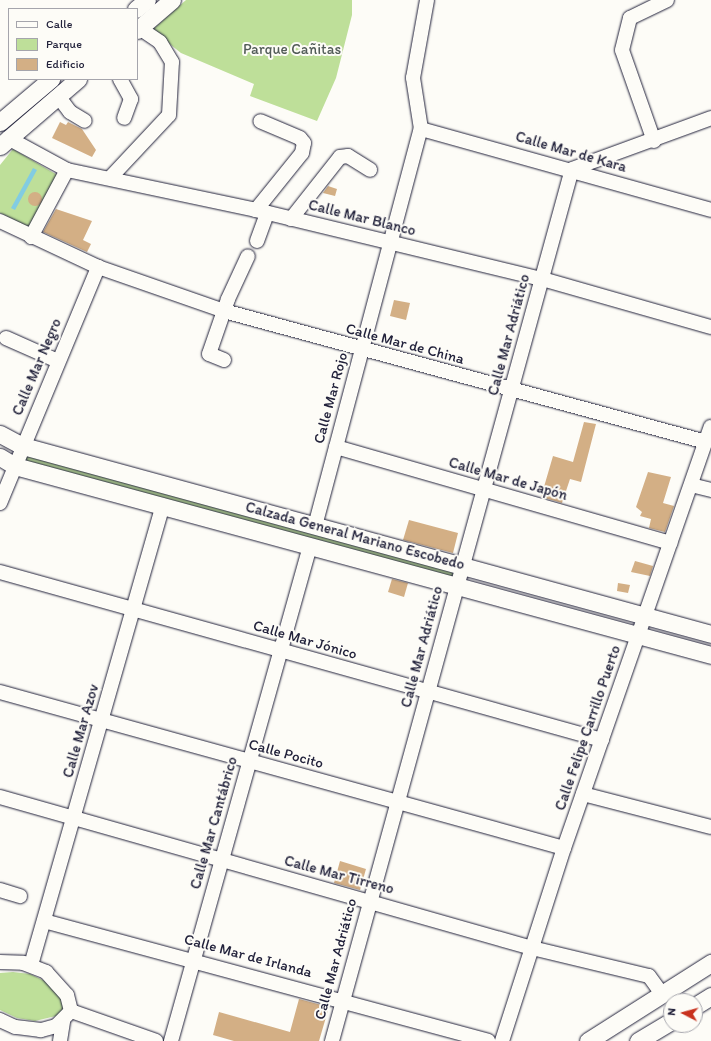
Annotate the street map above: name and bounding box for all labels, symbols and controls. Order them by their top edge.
legend [8,8,138,80]
text: Calle [46,17,72,31]
text: Parque [46,37,82,51]
park label: Parque Cañitas [243,41,341,59]
text: Edificio [46,57,85,71]
street label: Calle Mar de Kara [513,128,629,176]
street label: Calle Mar Blanco [307,196,417,240]
street label: Calle Mar Adriático [484,272,534,398]
street label: Calle Mar Negro [8,316,66,418]
street label: Calle Mar de China [344,320,466,368]
street label: Calle Mar Rojo [310,351,352,445]
street label: Calle Mar de Japón [447,453,569,505]
street label: Calzada General Mariano Escobedo [244,498,466,574]
street label: Calle Mar Adriático [397,584,447,710]
street label: Calle Mar Jónico [251,617,359,663]
street label: Calle Felipe Carrillo Puerto [551,644,625,812]
street label: Calle Mar Azov [59,682,103,780]
street label: Calle Pocito [247,735,325,773]
street label: Calle Mar Cantábrico [186,755,242,891]
street label: Calle Mar Tirreno [282,852,396,898]
street label: Calle Mar Adriático [311,896,361,1022]
street label: Calle Mar de Irlanda [182,930,314,982]
north arrow [663,993,703,1033]
text: N [665,1007,678,1016]

